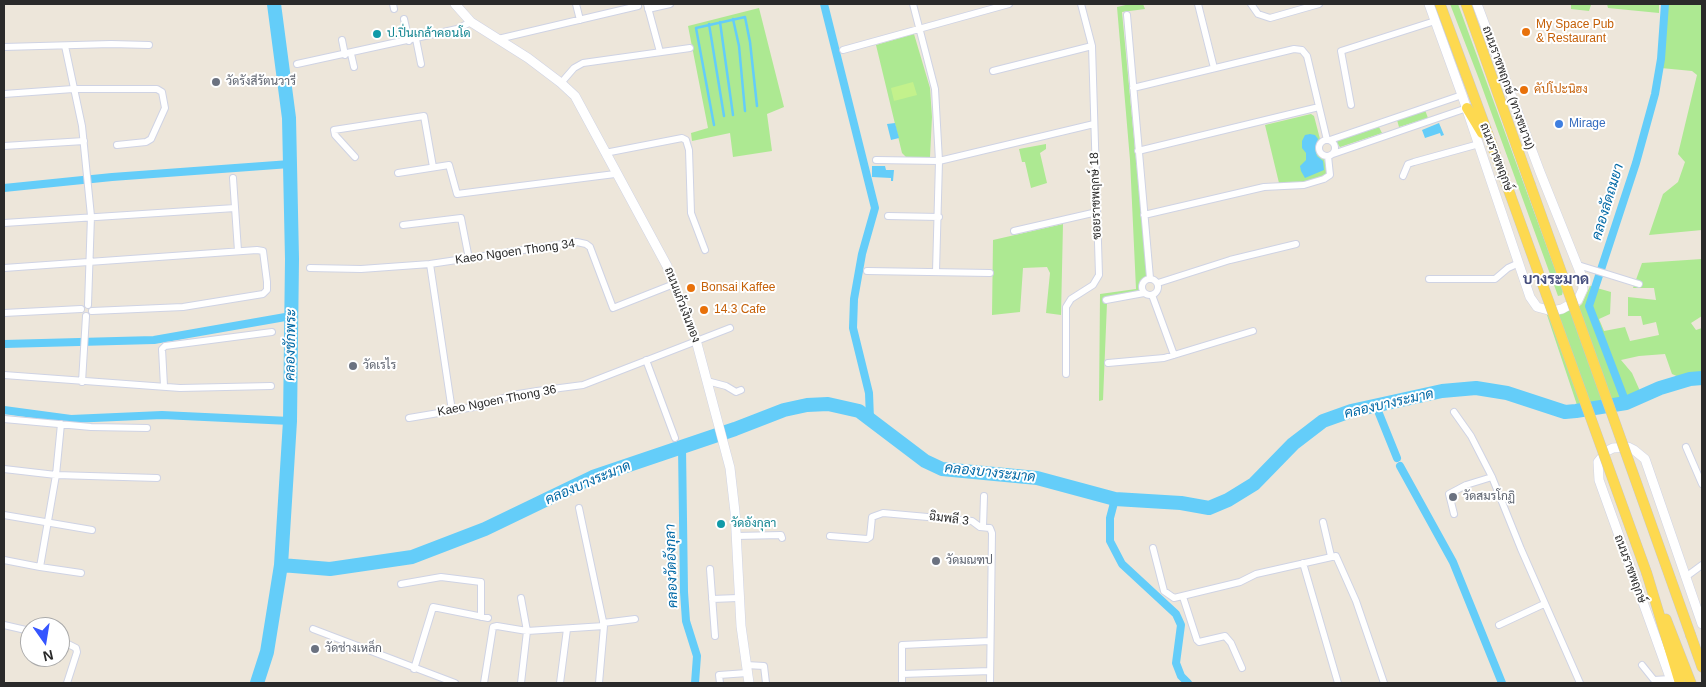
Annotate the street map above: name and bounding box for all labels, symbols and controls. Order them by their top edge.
place label: My Space Pub & Restaurant [1536,18,1614,46]
street label: ถนนราชพฤกษ์ (ทางขนาน) [1479,24,1537,152]
marker: My Space Pub & Restaurant [1520,26,1532,38]
place label: ป.ปิ่นเกล้าคอนโด [387,27,471,41]
marker: ป.ปิ่นเกล้าคอนโด [371,28,383,40]
place label: วัดรังสีรัตนวารี [226,75,296,89]
marker: วัดรังสีรัตนวารี [210,76,222,88]
place label: คัปโปะนิฮง [1534,83,1588,97]
marker: คัปโปะนิฮง [1518,84,1530,96]
place label: Mirage [1569,117,1606,131]
marker: Mirage [1553,118,1565,130]
street label: ถนนราชพฤกษ์ [1476,121,1516,193]
street label: ซอยราชพฤกษ์ 18 [1087,152,1105,240]
water label: คลองลัดถมยา [1588,162,1628,242]
street label: Kaeo Ngoen Thong 34 [454,236,576,268]
street label: ถนนแก้วเงินทอง [661,265,703,345]
district label: บางระมาด [1523,271,1589,289]
place label: Bonsai Kaffee [701,281,776,295]
marker: Bonsai Kaffee [685,282,697,294]
place label: 14.3 Cafe [714,303,766,317]
marker: 14.3 Cafe [698,304,710,316]
water label: คลองชักพระ [282,309,300,381]
place label: วัดเรไร [363,359,396,373]
marker: วัดเรไร [347,360,359,372]
street label: Kaeo Ngoen Thong 36 [436,382,558,420]
water label: คลองบางระมาด [1343,386,1435,422]
water label: คลองบางระมาด [543,457,633,509]
water label: คลองบางระมาด [944,460,1036,486]
place label: วัดสมรโกฏิ [1463,490,1515,504]
marker: วัดสมรโกฏิ [1447,491,1459,503]
street label: ฉิมพลี 3 [928,509,970,529]
place label: วัดอังกุลา [731,517,776,531]
marker: วัดอังกุลา [715,518,727,530]
water label: คลองวัดอังกุลา [662,524,682,608]
street label: ถนนราชพฤกษ์ [1611,533,1649,605]
place label: วัดมณฑป [946,554,993,568]
marker: วัดมณฑป [930,555,942,567]
north arrow [20,617,70,667]
place label: วัดช่างเหล็ก [325,642,382,656]
marker: วัดช่างเหล็ก [309,643,321,655]
text: N [41,647,55,665]

